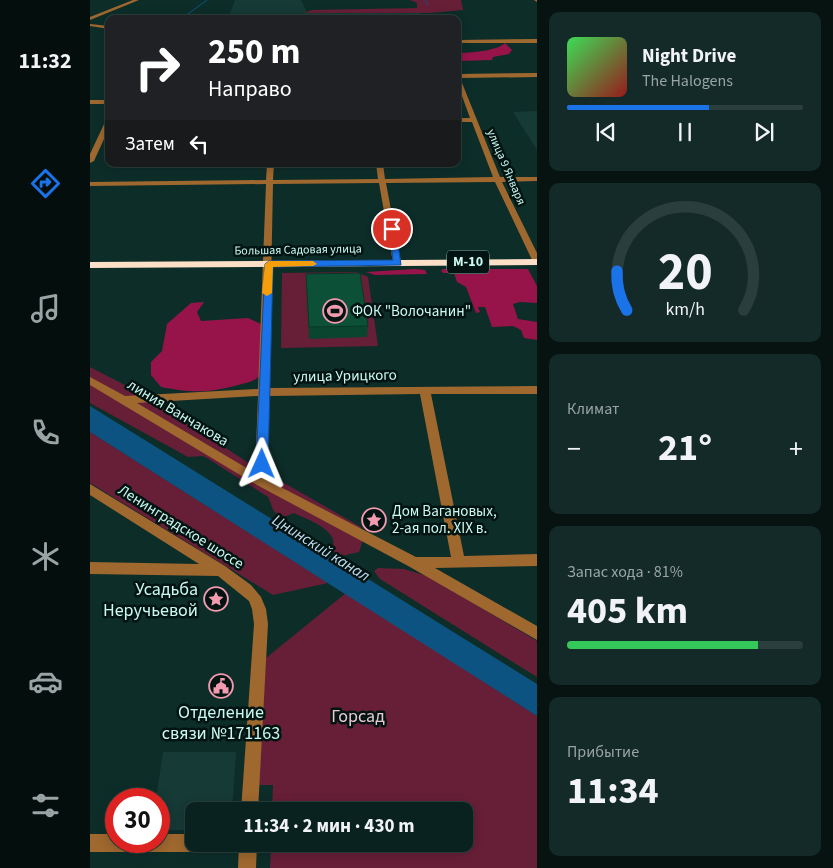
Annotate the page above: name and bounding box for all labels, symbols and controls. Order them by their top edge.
text: 250 m [208,27,300,77]
icon: right [125,35,190,100]
text: Night Drive [642,43,736,70]
text: 11:32 [18,45,72,77]
text: The Halogens [642,70,733,92]
text: Направо [208,73,292,105]
icon: previous [592,118,620,146]
icon: pause [671,118,699,146]
icon: next [750,118,778,146]
street label: улица 9 Января [482,126,530,208]
icon: left [185,130,213,158]
text: Затем [125,131,175,158]
icon: directions [28,166,63,201]
pin [371,208,413,250]
icon: arrive [378,215,406,243]
text: 20 [658,236,712,310]
street label: Большая Садовая улица [234,240,362,260]
road number: М-10 [447,250,489,274]
icon: music [28,291,63,326]
text: km/h [665,297,705,322]
sports icon: ФОК "Волочанин" [322,298,348,324]
place label: ФОК "Волочанин" [352,301,471,322]
street label: улица Урицкого [293,365,397,387]
street label: линия Ванчакова [123,374,233,452]
text: Климат [567,398,619,420]
icon: phone [28,415,63,450]
text: 21° [658,421,712,475]
text: − [567,429,581,469]
text: + [789,429,803,469]
position arrow [235,437,287,489]
street label: Ленинградское шоссе [114,480,248,574]
place label: Дом Вагановых, 2-ая пол. XIX в. [392,501,497,539]
place icon: Дом Вагановых, 2-ая пол. XIX в. [361,507,387,533]
water label: Цнинский канал [268,509,374,587]
icon: climate [28,539,63,574]
text: Запас хода · 81% [567,561,683,583]
place label: Усадьба Неручьевой [103,577,198,623]
text: 405 km [567,584,688,638]
place icon: Усадьба Неручьевой [203,586,229,612]
icon: car [28,664,63,699]
public building icon: Отделение связи №171163 [208,673,234,699]
place label: Отделение связи №171163 [162,700,280,746]
park label: Горсад [331,704,385,729]
text: Прибытие [567,741,639,763]
text: 11:34 [567,764,659,818]
icon: filters [28,788,63,823]
speed limit sign: 30 [105,788,170,853]
text: 11:34 · 2 мин · 430 m [243,813,415,840]

